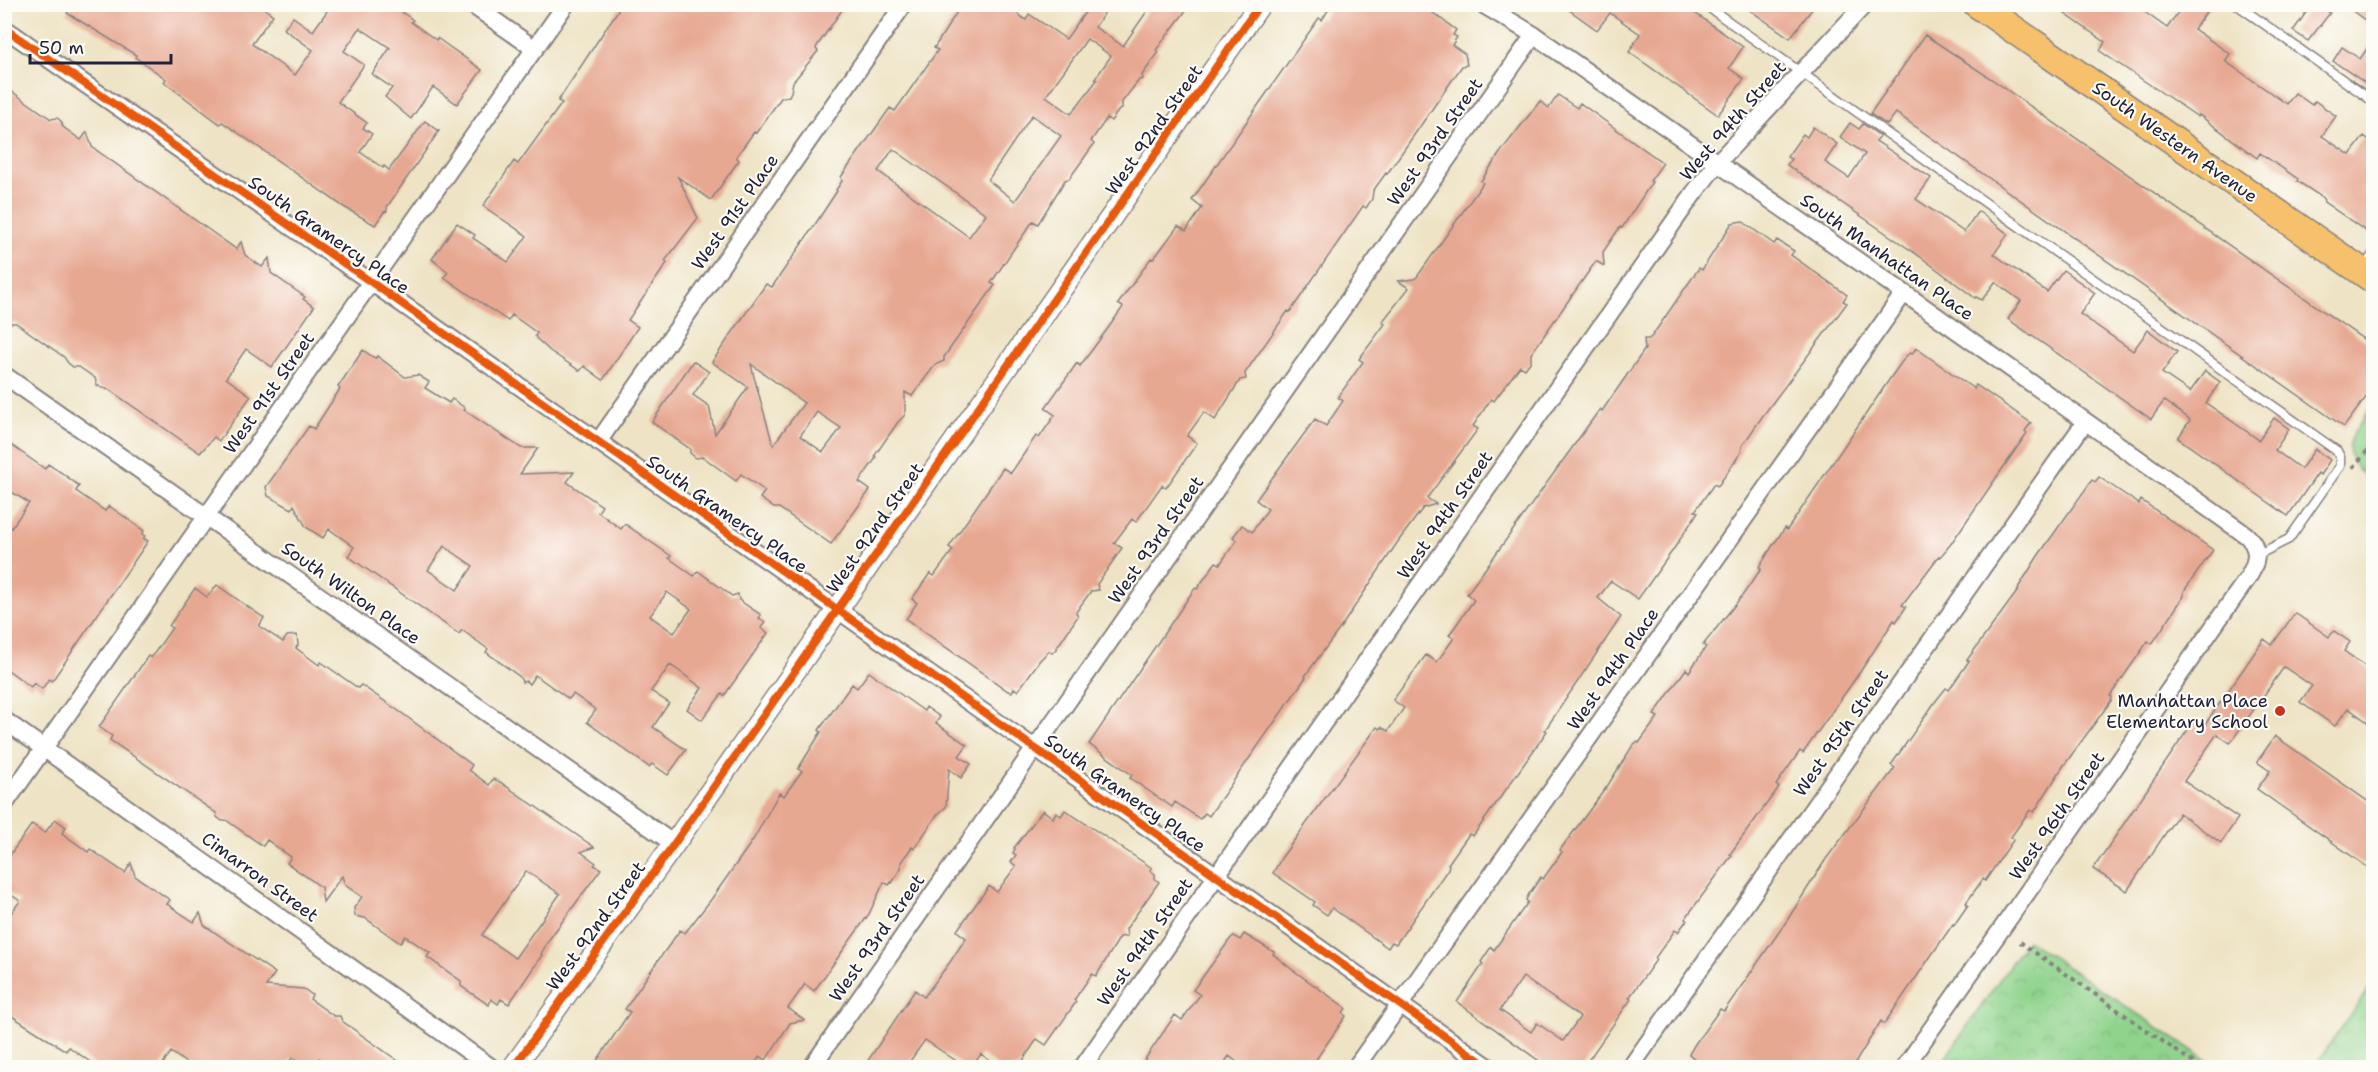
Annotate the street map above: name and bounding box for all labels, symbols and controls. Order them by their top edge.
scale bar [30,27,171,65]
text: 50 m [39,36,84,60]
street label: West 94th Street [1674,56,1792,186]
street label: West 92nd Street [1100,60,1208,200]
street label: West 93rd Street [1382,73,1488,211]
street label: South Western Avenue [2088,76,2262,208]
street label: West 91st Place [686,149,784,275]
street label: South Gramercy Place [244,170,414,300]
street label: South Manhattan Place [1796,188,1978,326]
street label: West 91st Street [218,327,320,459]
street label: West 94th Street [1392,446,1498,584]
street label: South Gramercy Place [642,449,812,579]
street label: West 92nd Street [821,458,929,598]
street label: West 93rd Street [1103,471,1209,609]
street label: South Wilton Place [277,536,425,650]
street label: West 94th Place [1562,603,1664,735]
street label: West 95th Street [1788,664,1894,801]
place label: Manhattan Place Elementary School [2106,689,2269,734]
marker: Manhattan Place Elementary School [2273,704,2287,718]
street label: South Gramercy Place [1040,728,1210,858]
street label: West 96th Street [2004,747,2110,885]
street label: Cimarron Street [197,827,323,928]
street label: West 92nd Street [541,856,651,995]
street label: West 93rd Street [824,869,930,1007]
street label: West 94th Street [1092,873,1198,1011]

